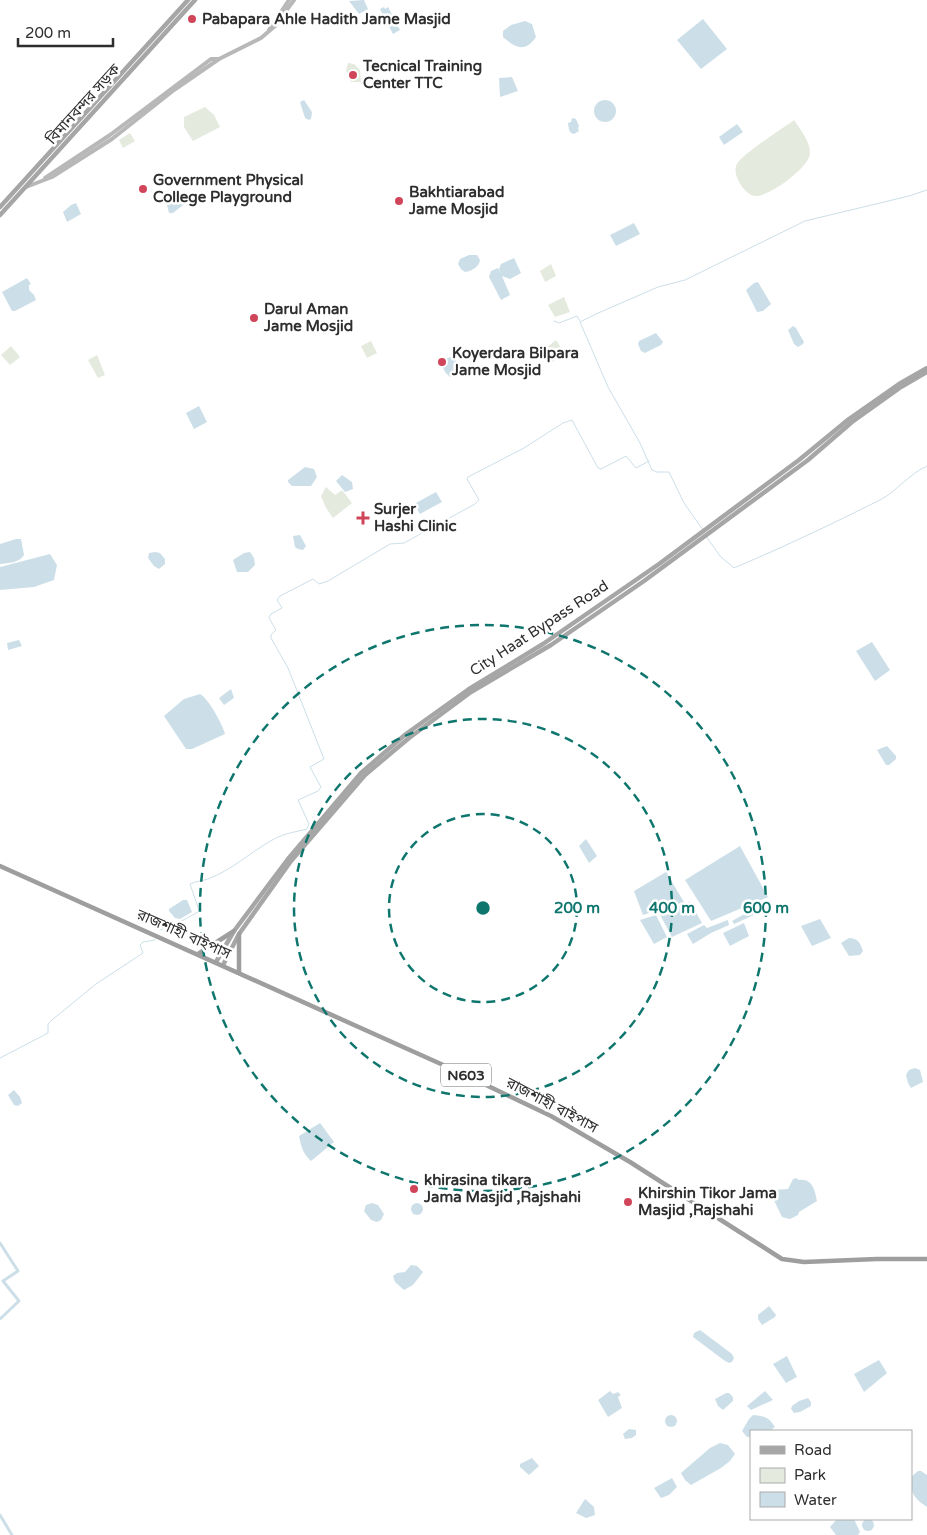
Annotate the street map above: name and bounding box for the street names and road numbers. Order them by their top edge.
street label: বিমানবন্দর সড়ক [42,59,124,149]
street label: City Haat Bypass Road [466,576,612,680]
street label: রাজশাহী বাইপাস [133,905,234,963]
road number: N603 [441,1064,491,1086]
street label: রাজশাহী বাইপাস [502,1073,601,1137]

